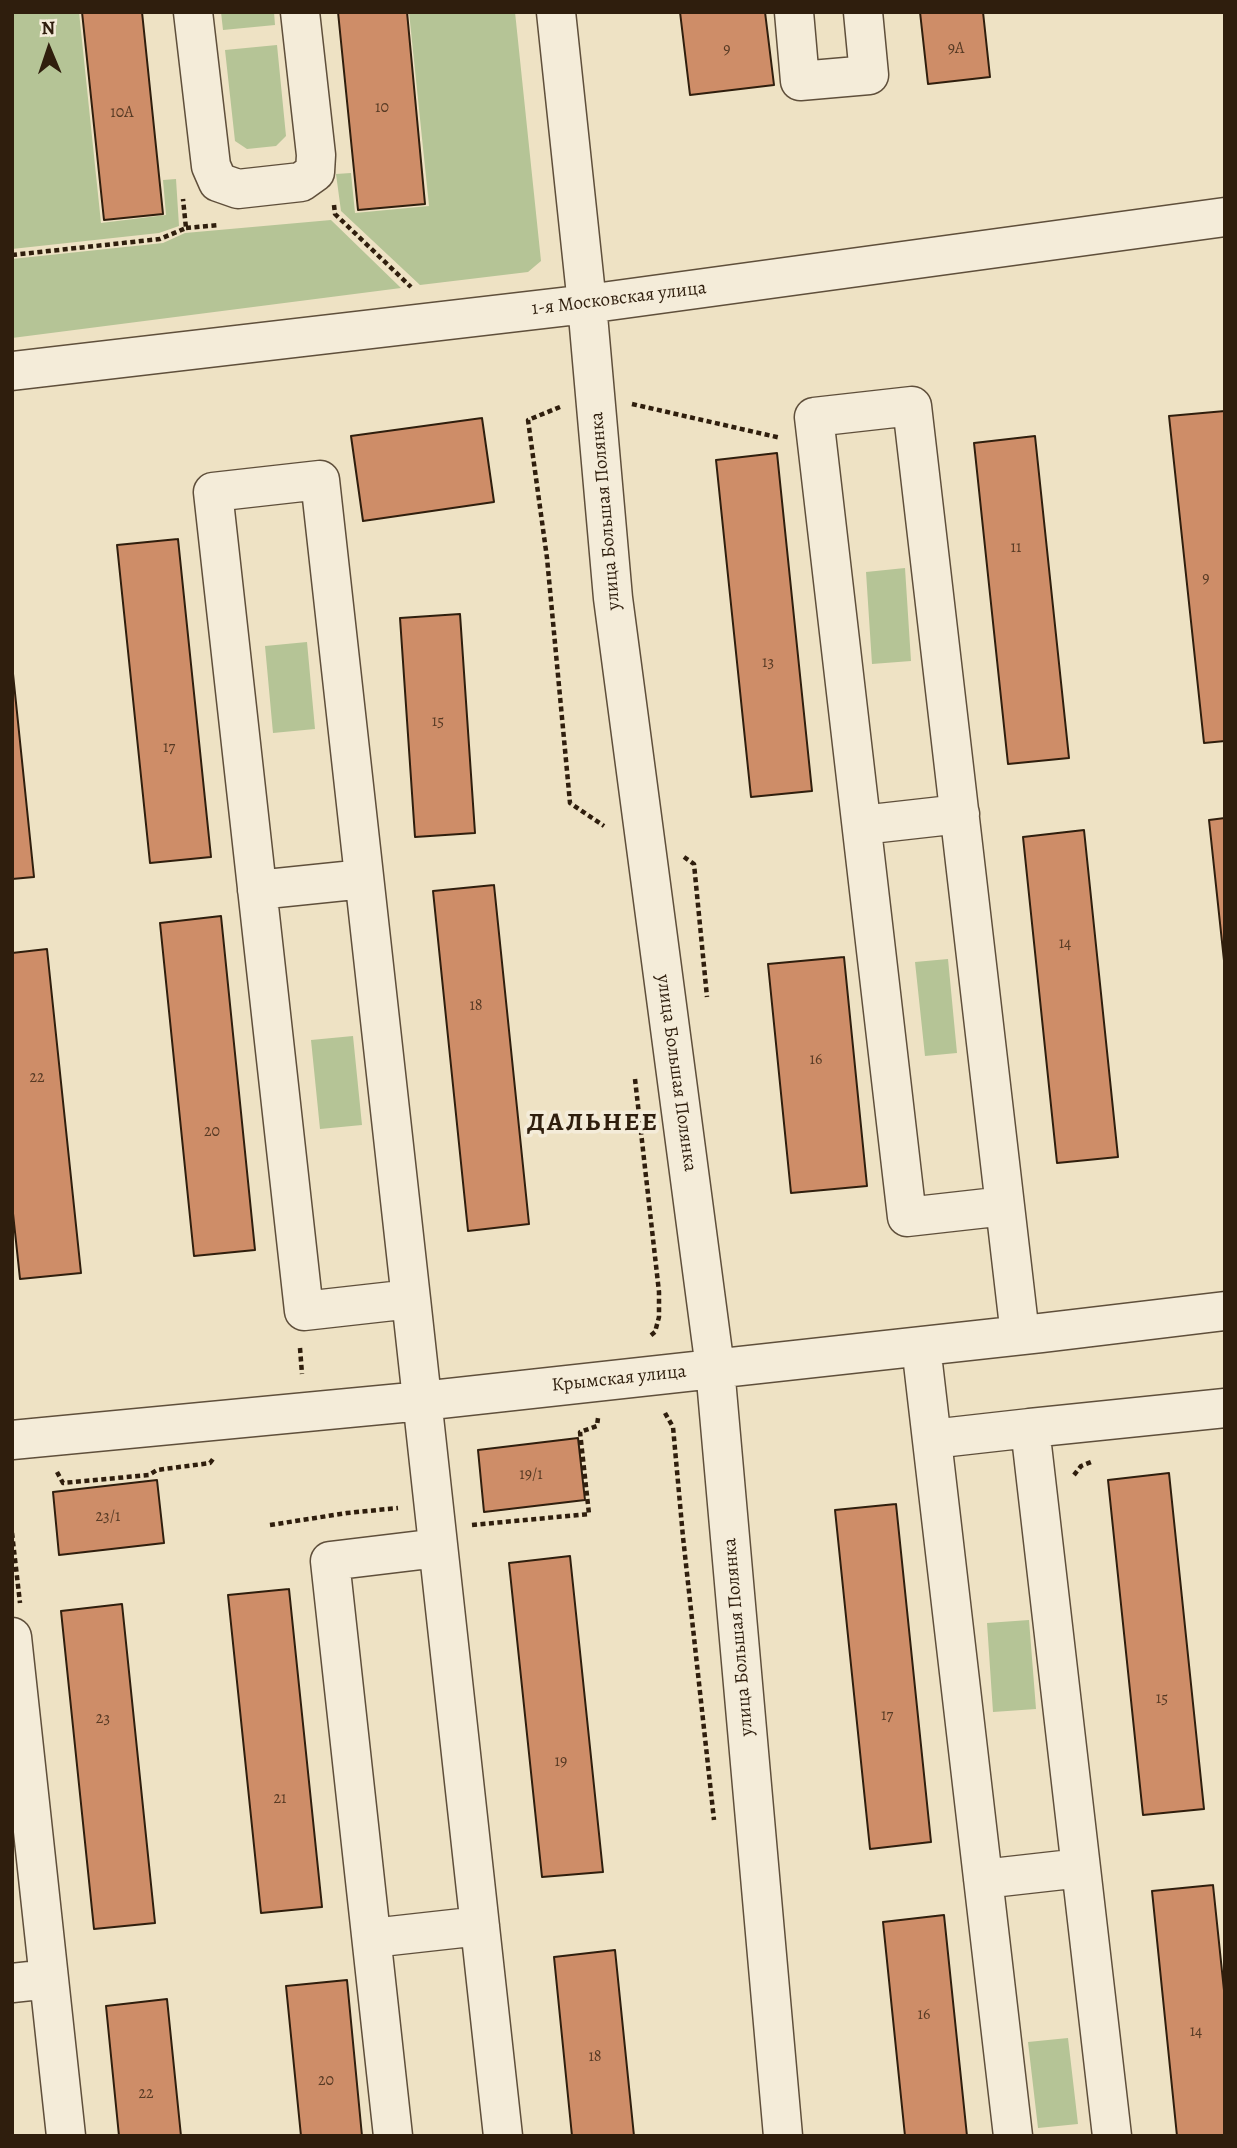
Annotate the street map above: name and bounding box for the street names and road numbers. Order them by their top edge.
street label: 1-я Московская улица [530,277,708,321]
street label: улица Большая Полянка [586,411,626,611]
street label: улица Большая Полянка [651,973,701,1173]
street label: Крымская улица [551,1361,687,1397]
street label: улица Большая Полянка [719,1537,759,1737]

